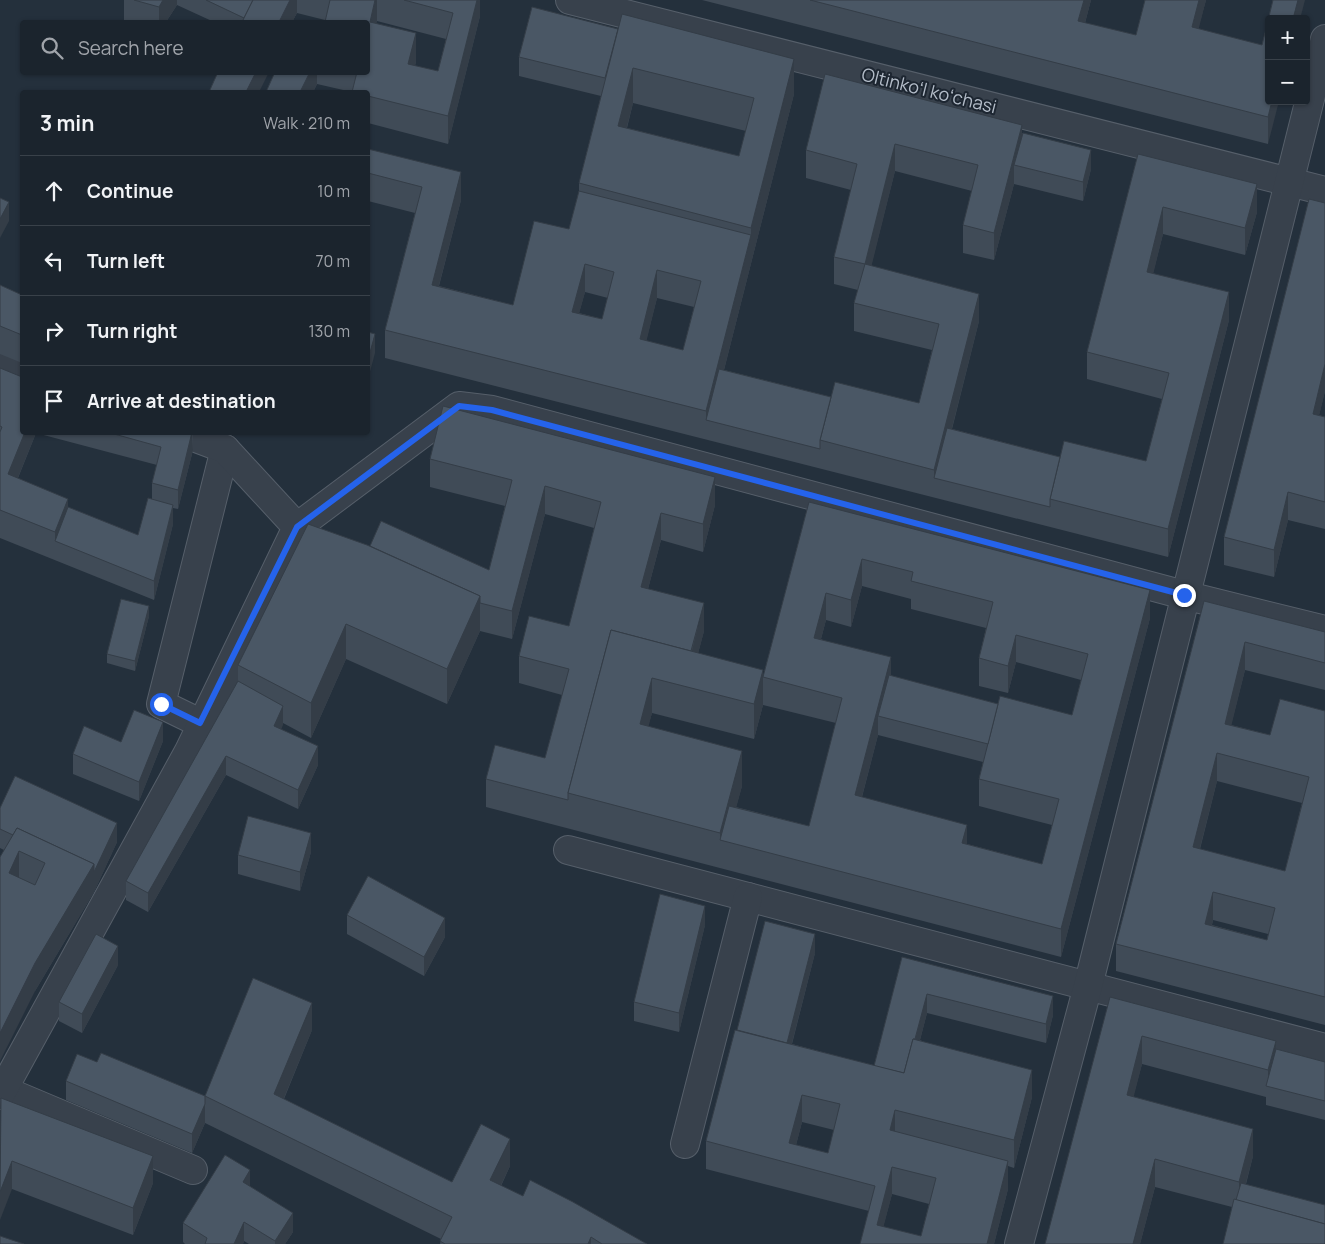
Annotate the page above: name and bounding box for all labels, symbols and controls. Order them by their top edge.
map controls [1265,15,1310,105]
button: + [1265,15,1310,60]
search box [20,20,370,75]
icon: search [38,34,66,62]
text: Search here [78,35,184,61]
button: − [1265,60,1310,105]
street label: Oltinkoʻl koʻchasi [859,62,999,118]
text: 3 min [40,109,94,137]
text: Walk · 210 m [263,112,350,134]
icon: ahead [40,177,68,205]
text: Continue [87,178,173,204]
text: 10 m [317,180,350,202]
icon: left [40,247,68,275]
text: Turn left [87,248,165,274]
text: 70 m [315,250,350,272]
icon: right [40,317,68,345]
text: Turn right [87,318,177,344]
text: 130 m [308,320,350,342]
icon: arrive [40,387,68,415]
text: Arrive at destination [87,388,276,414]
route end [1173,584,1196,607]
route start [150,693,173,716]

